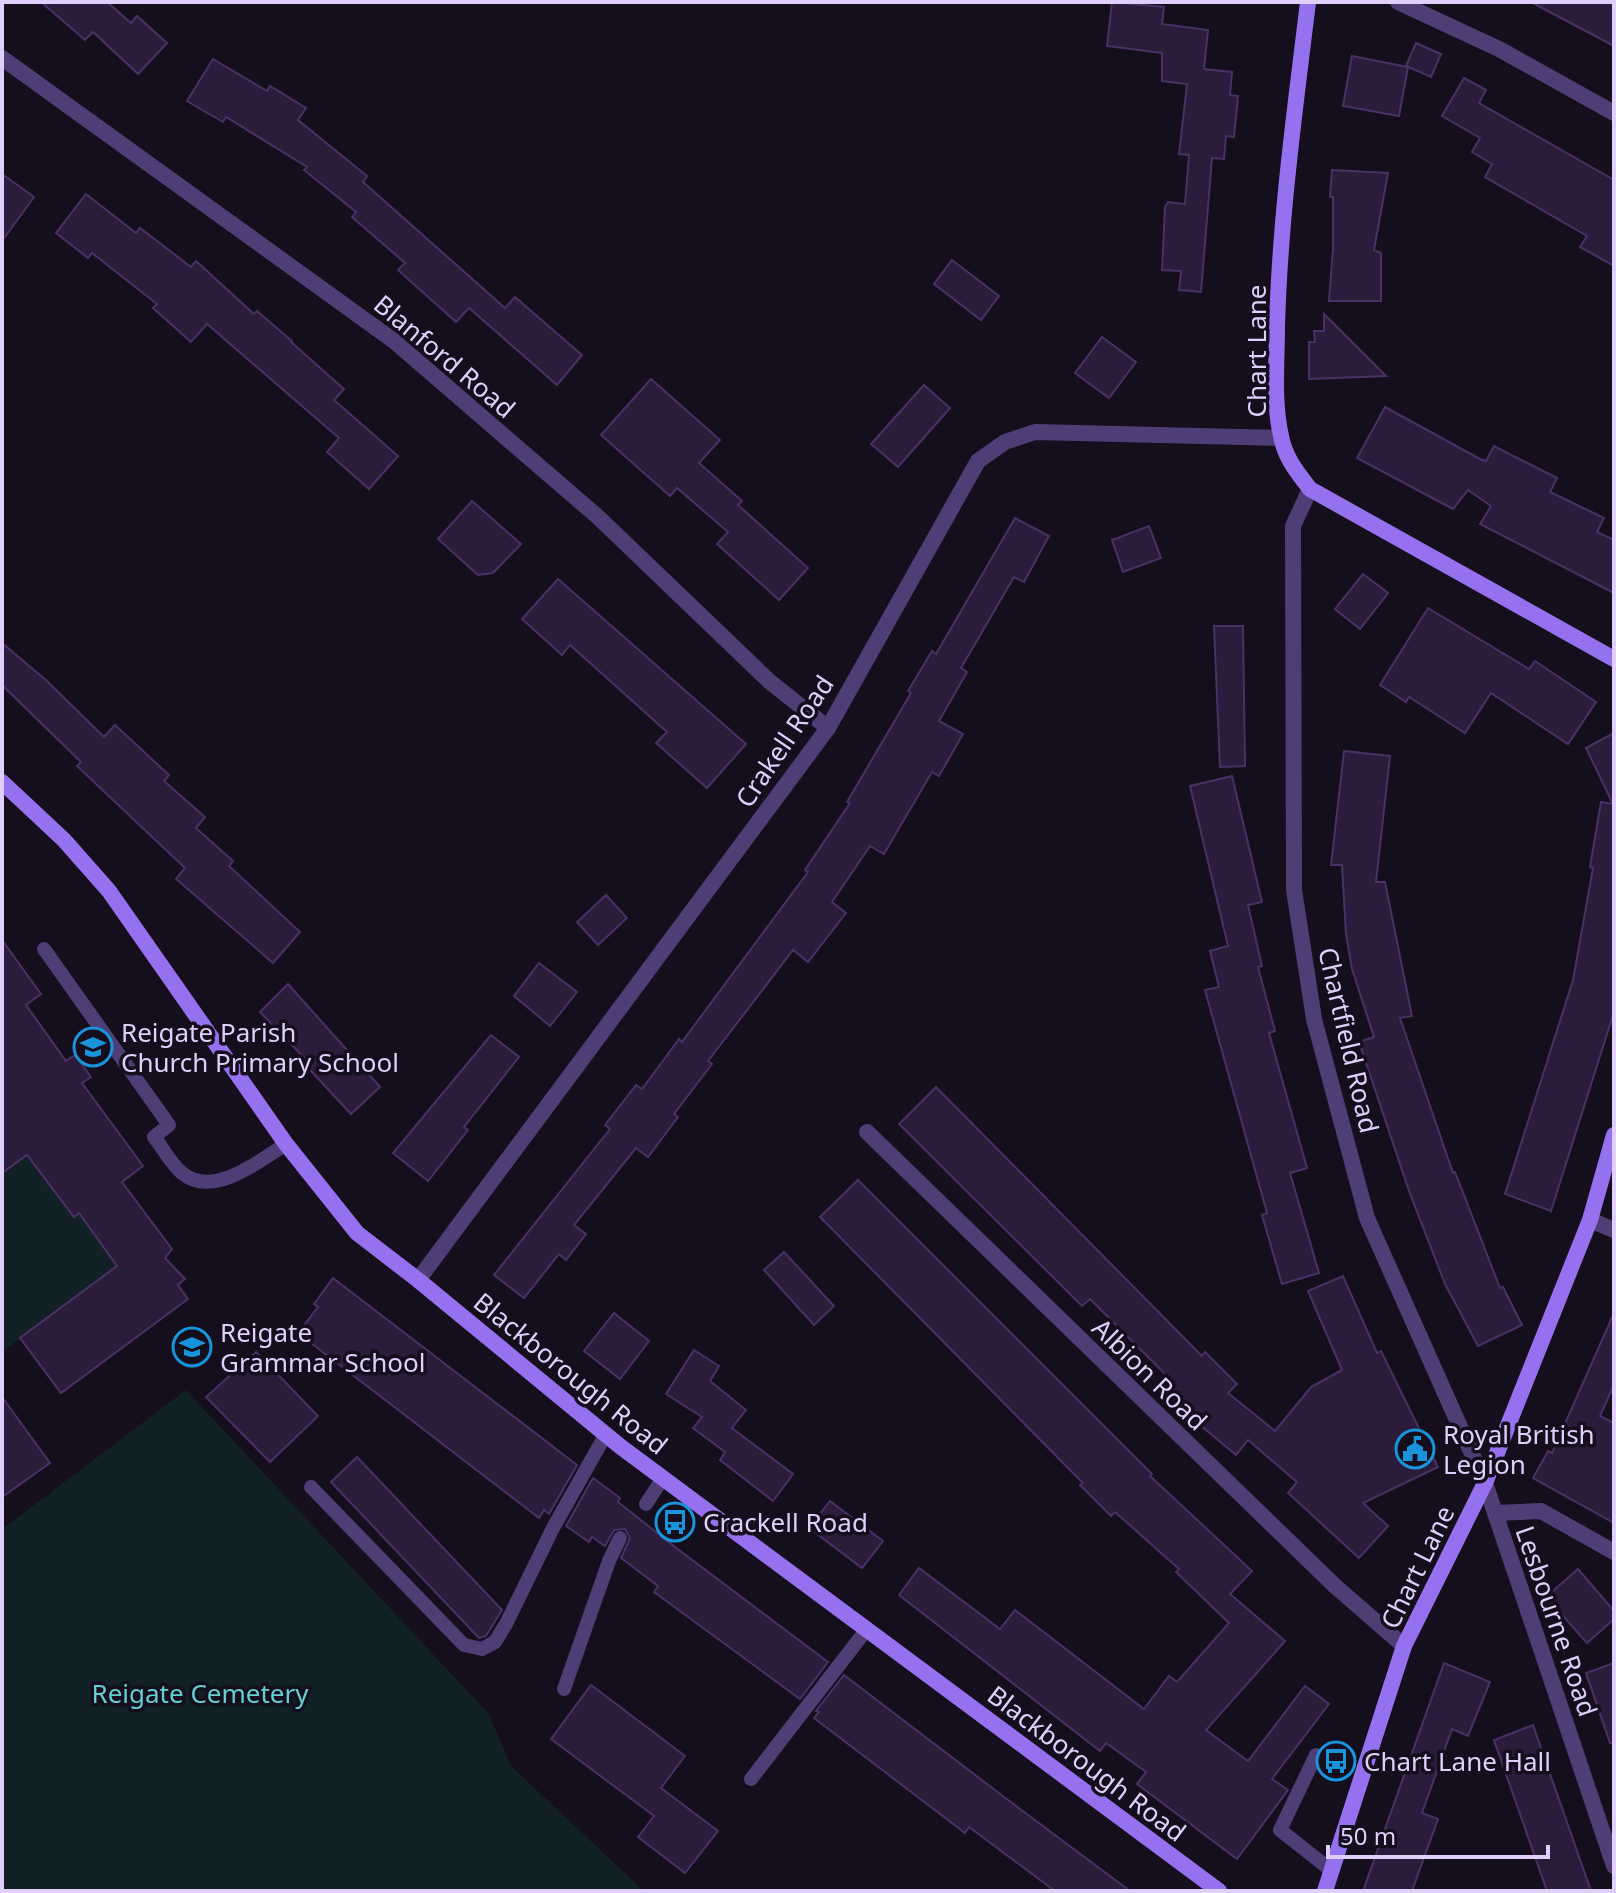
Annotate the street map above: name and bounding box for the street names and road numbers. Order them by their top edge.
street label: Chart Lane [1238,285,1274,417]
street label: Blanford Road [367,286,523,426]
street label: Crakell Road [726,668,842,814]
street label: Chartfield Road [1310,944,1388,1136]
street label: Blackborough Road [467,1284,675,1462]
street label: Albion Road [1085,1310,1215,1438]
street label: Chart Lane [1372,1499,1462,1635]
street label: Lesbourne Road [1508,1521,1606,1721]
street label: Blackborough Road [980,1677,1194,1849]

